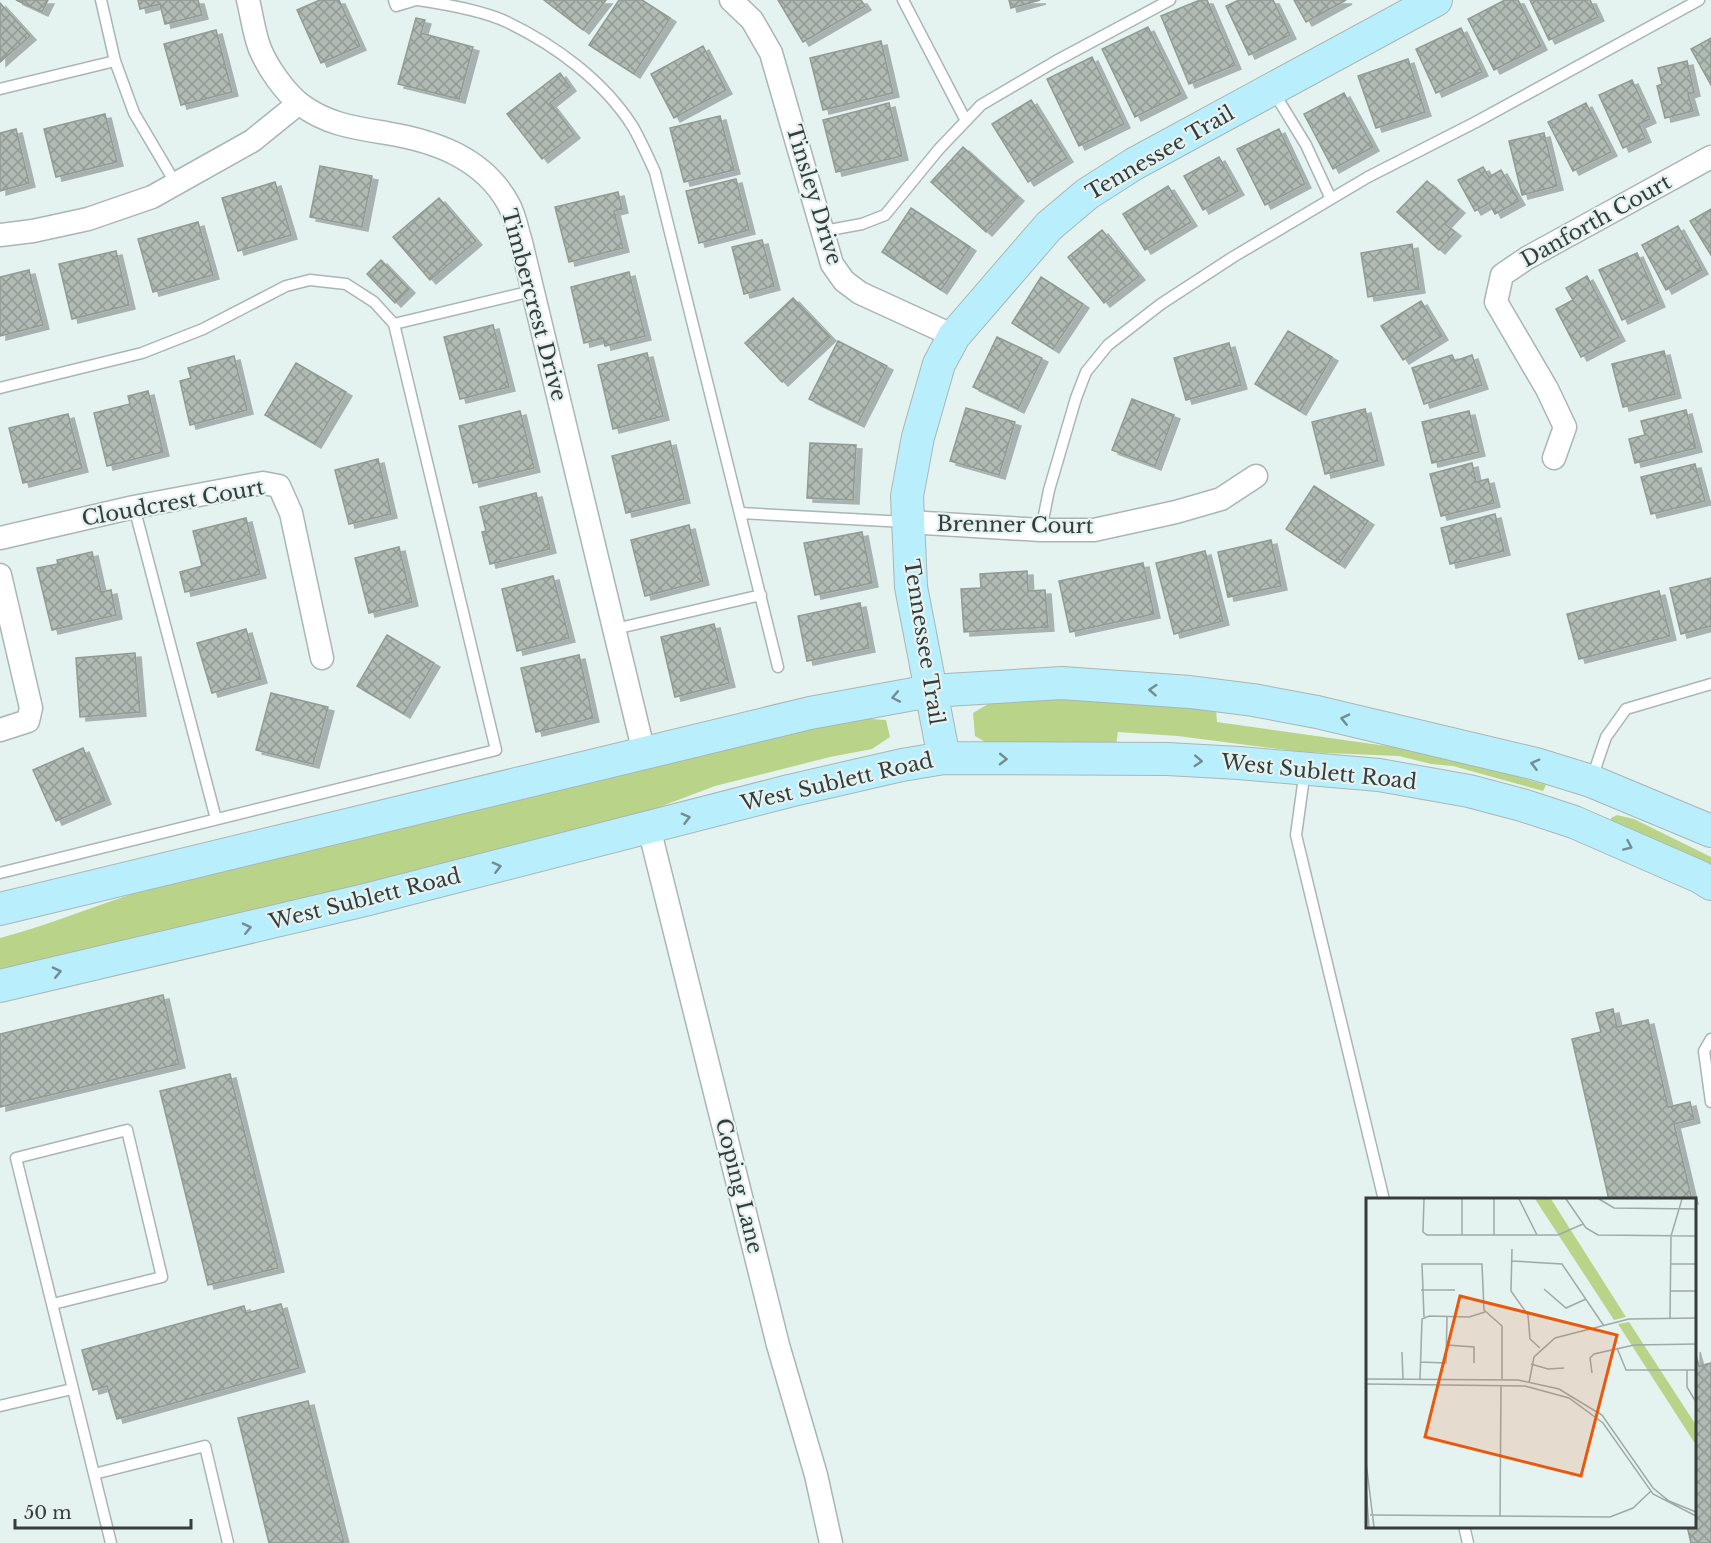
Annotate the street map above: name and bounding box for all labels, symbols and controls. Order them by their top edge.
street label: Tennessee Trail [1081,100,1239,206]
street label: Tinsley Drive [780,122,848,268]
street label: Danforth Court [1516,169,1676,273]
street label: Timbercrest Drive [496,206,572,404]
street label: Cloudcrest Court [80,474,266,532]
street label: Brenner Court [936,511,1094,539]
street label: Tennessee Trail [898,557,950,727]
one-way arrow [1148,683,1157,696]
one-way arrow [891,690,901,703]
one-way arrow [1341,713,1351,726]
street label: West Sublett Road [737,747,936,817]
street label: West Sublett Road [1219,749,1418,795]
one-way arrow [998,753,1007,765]
one-way arrow [1193,754,1202,767]
one-way arrow [1530,759,1541,771]
one-way arrow [680,813,691,825]
one-way arrow [1621,838,1632,850]
one-way arrow [492,861,502,874]
street label: West Sublett Road [266,863,464,936]
one-way arrow [241,922,251,935]
one-way arrow [52,967,62,980]
street label: Coping Lane [710,1116,768,1256]
inset map [1366,1198,1696,1528]
scale bar [15,1492,190,1530]
text: 50 m [24,1502,72,1524]

